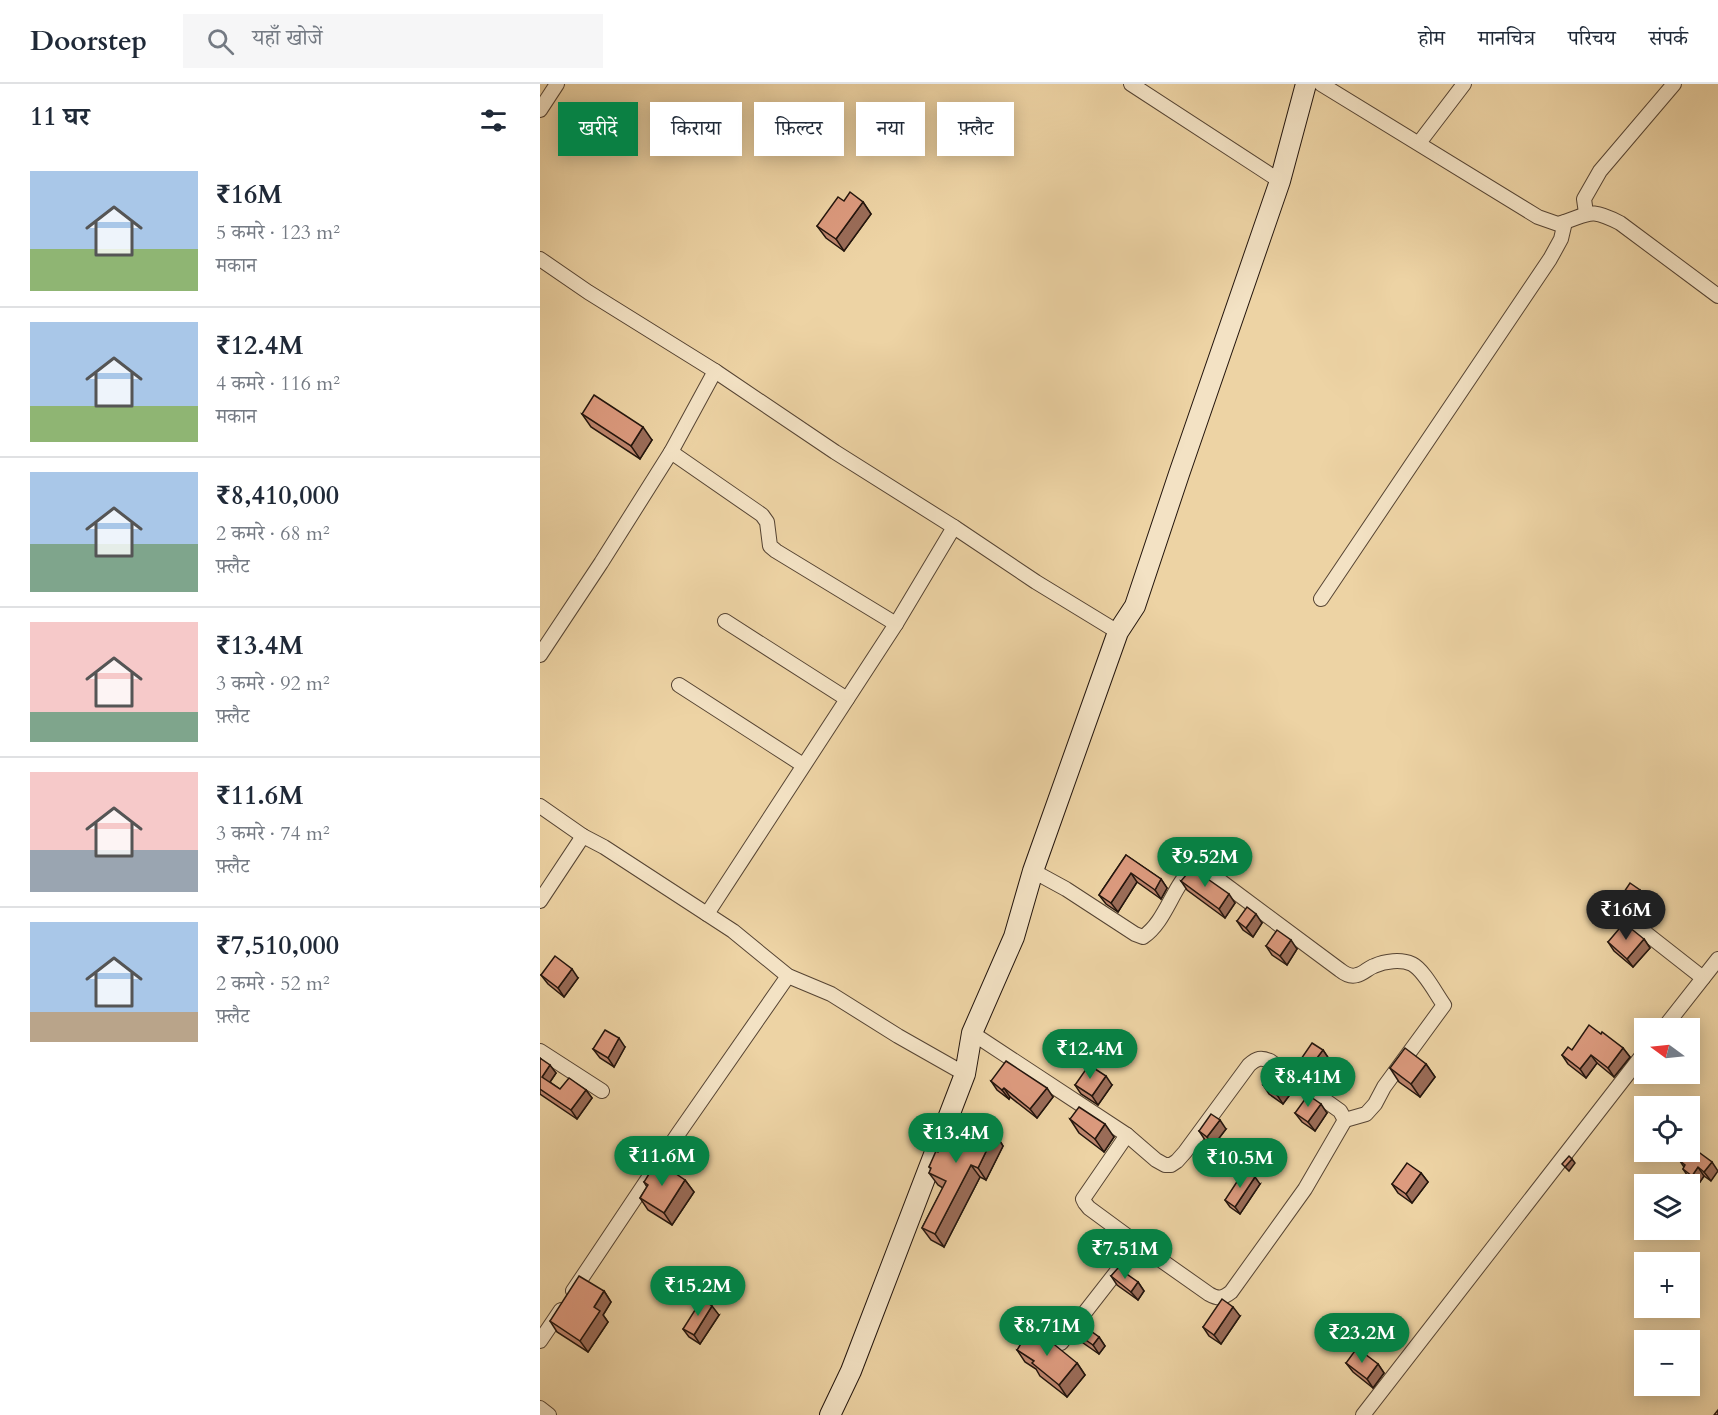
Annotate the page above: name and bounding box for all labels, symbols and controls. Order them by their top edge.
search box [183,14,603,68]
text: Doorstep [30,22,147,60]
text: यहाँ खोजें [252,23,323,53]
text: होम [1418,24,1445,53]
text: मानचित्र [1478,24,1535,53]
text: परिचय [1568,24,1616,53]
text: संपर्क [1649,24,1688,53]
icon: search [204,25,237,58]
text: 11 घर [30,99,89,134]
chip: खरीदें [558,102,638,156]
chip: किराया [650,102,742,156]
chip: फ़िल्टर [754,102,844,156]
chip: नया [856,102,925,156]
chip: फ़्लैट [937,102,1014,156]
icon: filters [477,104,510,137]
text: ₹16M [216,177,283,212]
icon: home [78,195,150,267]
text: 5 कमरे · 123 m² [216,219,340,246]
text: मकान [216,252,257,279]
text: ₹12.4M [216,328,303,363]
icon: home [78,346,150,418]
text: 4 कमरे · 116 m² [216,370,340,397]
text: मकान [216,403,257,430]
text: ₹8,410,000 [216,478,339,513]
icon: home [78,496,150,568]
text: 2 कमरे · 68 m² [216,520,330,547]
text: फ़्लैट [216,553,249,580]
text: ₹13.4M [216,628,303,663]
icon: home [78,646,150,718]
text: 3 कमरे · 92 m² [216,670,330,697]
text: फ़्लैट [216,703,249,730]
text: ₹11.6M [216,778,303,813]
icon: home [78,796,150,868]
text: 3 कमरे · 74 m² [216,820,330,847]
pin: ₹9.52M [1156,837,1254,888]
text: ₹9.52M [1171,843,1239,870]
text: फ़्लैट [216,853,249,880]
pin: ₹16M [1590,890,1662,941]
text: ₹16M [1600,896,1652,923]
text: ₹7,510,000 [216,928,339,963]
icon: home [78,946,150,1018]
text: 2 कमरे · 52 m² [216,970,330,997]
text: फ़्लैट [216,1003,249,1030]
north arrow [1634,1018,1700,1084]
map controls [1634,1018,1700,1396]
pin: ₹12.4M [1041,1029,1139,1080]
text: ₹12.4M [1056,1035,1124,1062]
pin: ₹8.41M [1259,1057,1357,1108]
text: ₹8.41M [1274,1063,1342,1090]
button: locate [1634,1096,1700,1162]
pin: ₹13.4M [907,1113,1005,1164]
text: ₹13.4M [922,1119,990,1146]
pin: ₹11.6M [613,1136,711,1187]
pin: ₹10.5M [1191,1138,1289,1189]
text: ₹11.6M [628,1142,696,1169]
text: ₹10.5M [1206,1144,1274,1171]
button: layers [1634,1174,1700,1240]
pin: ₹7.51M [1076,1229,1174,1280]
text: ₹7.51M [1091,1235,1159,1262]
button: + [1634,1252,1700,1318]
pin: ₹15.2M [649,1266,747,1317]
text: ₹15.2M [664,1272,732,1299]
pin: ₹8.71M [998,1306,1096,1357]
text: ₹8.71M [1013,1312,1081,1339]
pin: ₹23.2M [1313,1313,1411,1364]
text: ₹23.2M [1328,1319,1396,1346]
button: − [1634,1330,1700,1396]

